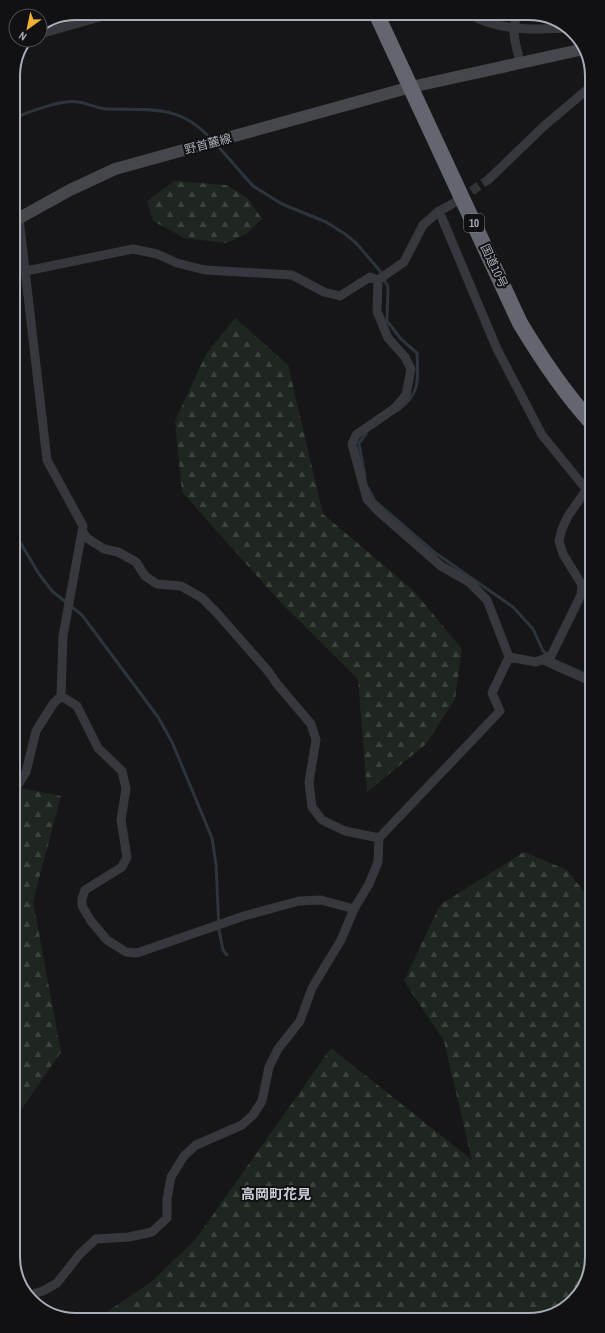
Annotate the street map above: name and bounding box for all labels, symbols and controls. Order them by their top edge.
north arrow [8,8,48,48]
text: N [16,29,29,44]
street label: 野首麓線 [183,130,233,158]
road number: 10 [464,214,484,232]
street label: 国道10号 [477,241,511,291]
district label: 高岡町花見 [241,1185,311,1203]

